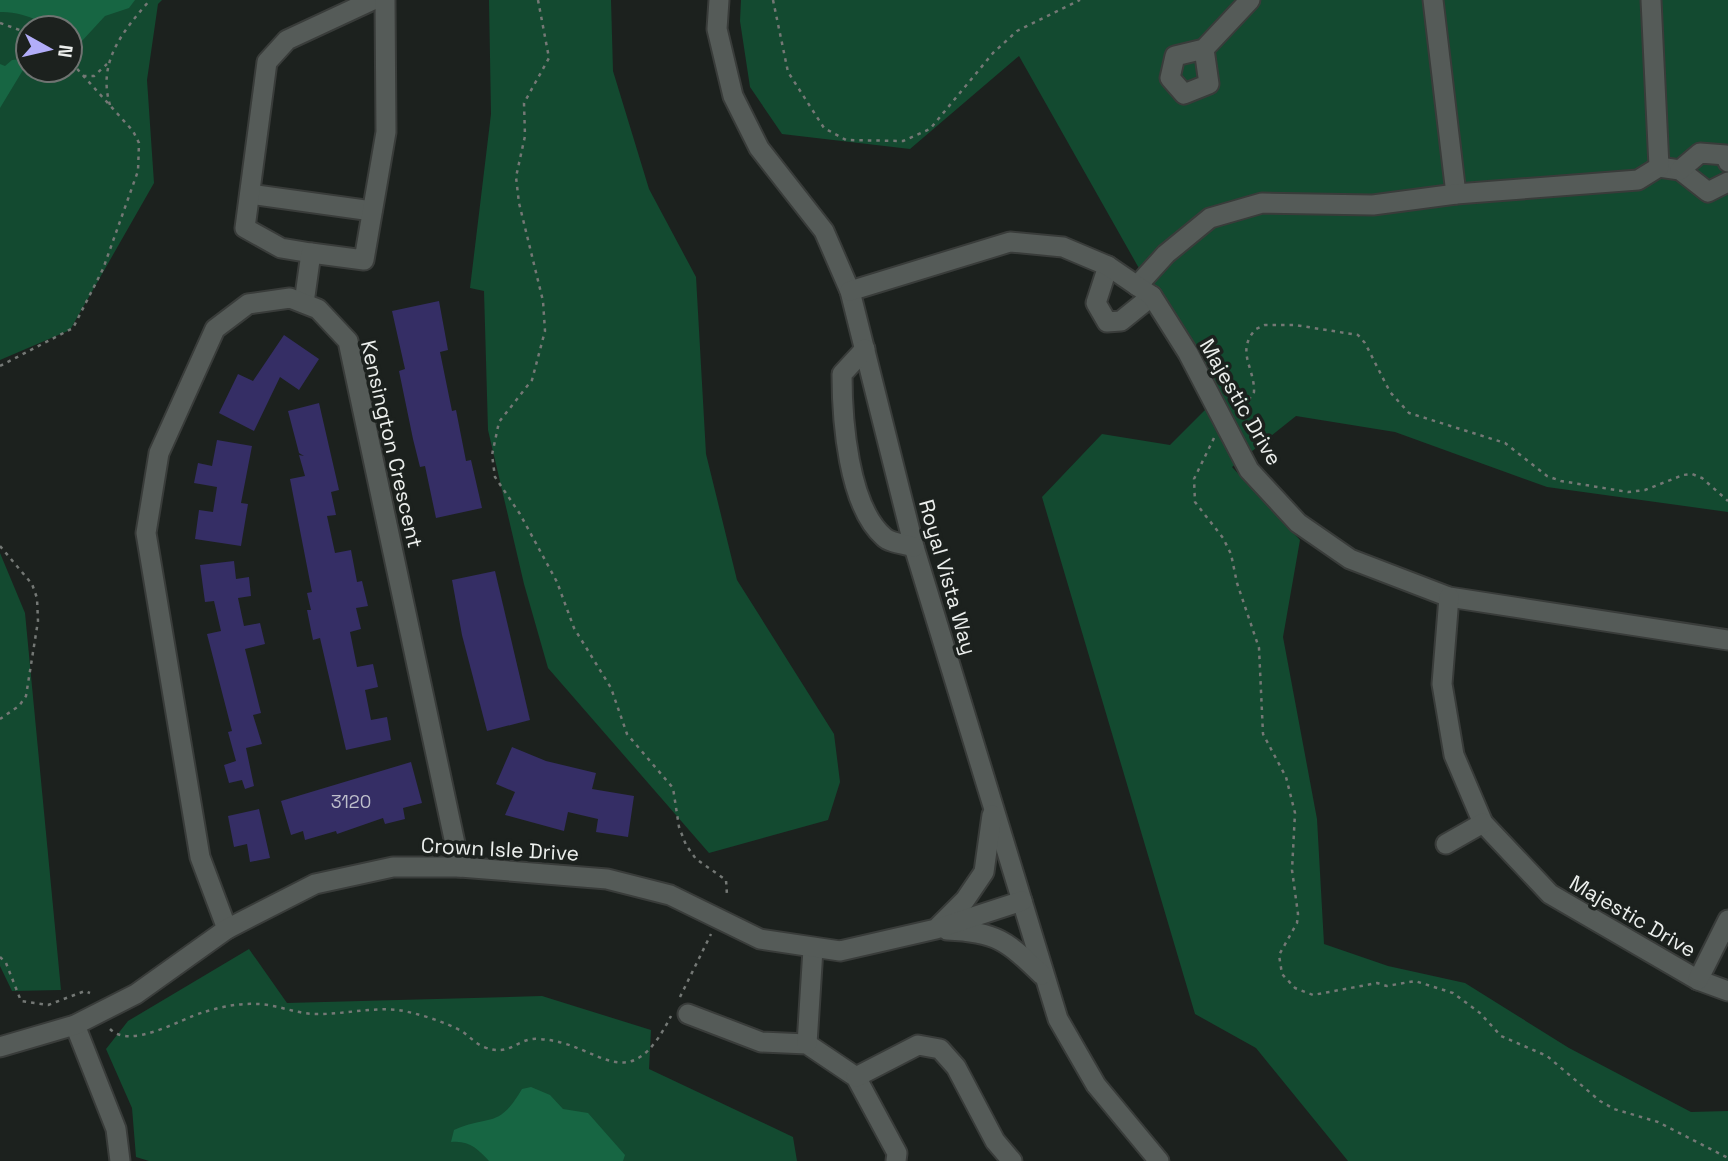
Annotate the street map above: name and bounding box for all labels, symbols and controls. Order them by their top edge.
north arrow [14,14,84,84]
text: N [52,43,79,59]
street label: Majestic Drive [1194,334,1288,470]
street label: Kensington Crescent [355,337,429,551]
street label: Royal Vista Way [913,496,983,658]
house number: 3120 [331,790,371,813]
street label: Crown Isle Drive [420,831,580,867]
street label: Majestic Drive [1565,869,1701,963]

